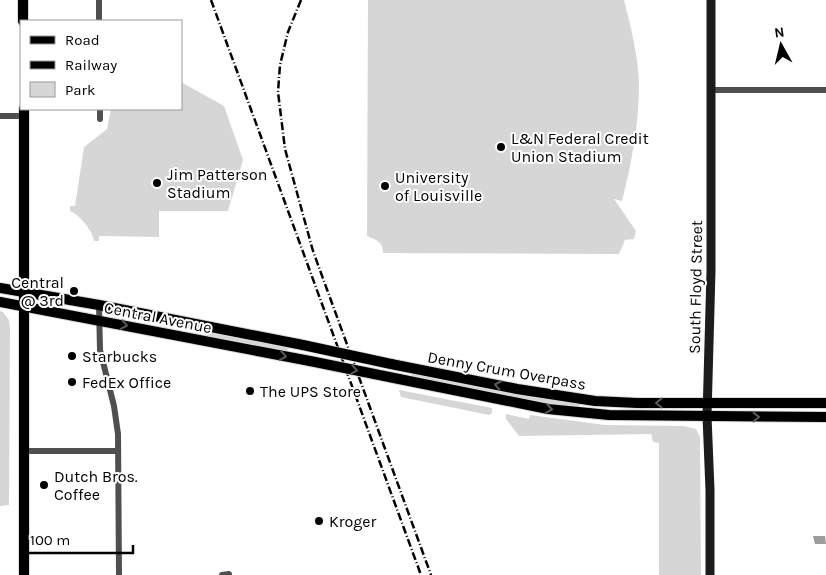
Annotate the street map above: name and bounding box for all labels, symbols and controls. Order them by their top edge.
legend [20,20,182,110]
north arrow [756,20,806,70]
text: N [773,24,785,42]
text: Road [65,31,100,49]
text: Railway [65,56,117,74]
text: Park [65,81,95,99]
place label: L&N Federal Credit Union Stadium [511,129,649,166]
marker: L&N Federal Credit Union Stadium [495,141,507,153]
place label: Jim Patterson Stadium [167,165,268,202]
place label: University of Louisville [395,168,482,205]
marker: Jim Patterson Stadium [151,177,163,189]
marker: University of Louisville [379,180,391,192]
street label: South Floyd Street [685,220,706,354]
place label: Central @ 3rd [11,273,64,310]
marker: Central @ 3rd [68,285,80,297]
street label: Central Avenue [102,298,213,337]
one-way arrow [119,319,128,330]
place label: Starbucks [82,347,157,366]
street label: Denny Crum Overpass [426,347,588,394]
marker: Starbucks [66,350,78,362]
one-way arrow [279,351,288,361]
one-way arrow [350,365,359,375]
place label: FedEx Office [82,373,171,392]
marker: FedEx Office [66,376,78,388]
one-way arrow [493,380,502,391]
place label: The UPS Store [260,382,361,401]
marker: The UPS Store [244,385,256,397]
one-way arrow [655,398,662,408]
one-way arrow [546,403,554,414]
one-way arrow [752,412,760,422]
place label: Dutch Bros. Coffee [54,467,138,504]
marker: Dutch Bros. Coffee [38,479,50,491]
place label: Kroger [329,512,376,531]
marker: Kroger [313,515,325,527]
scale bar [22,522,134,554]
text: 100 m [30,531,70,549]

